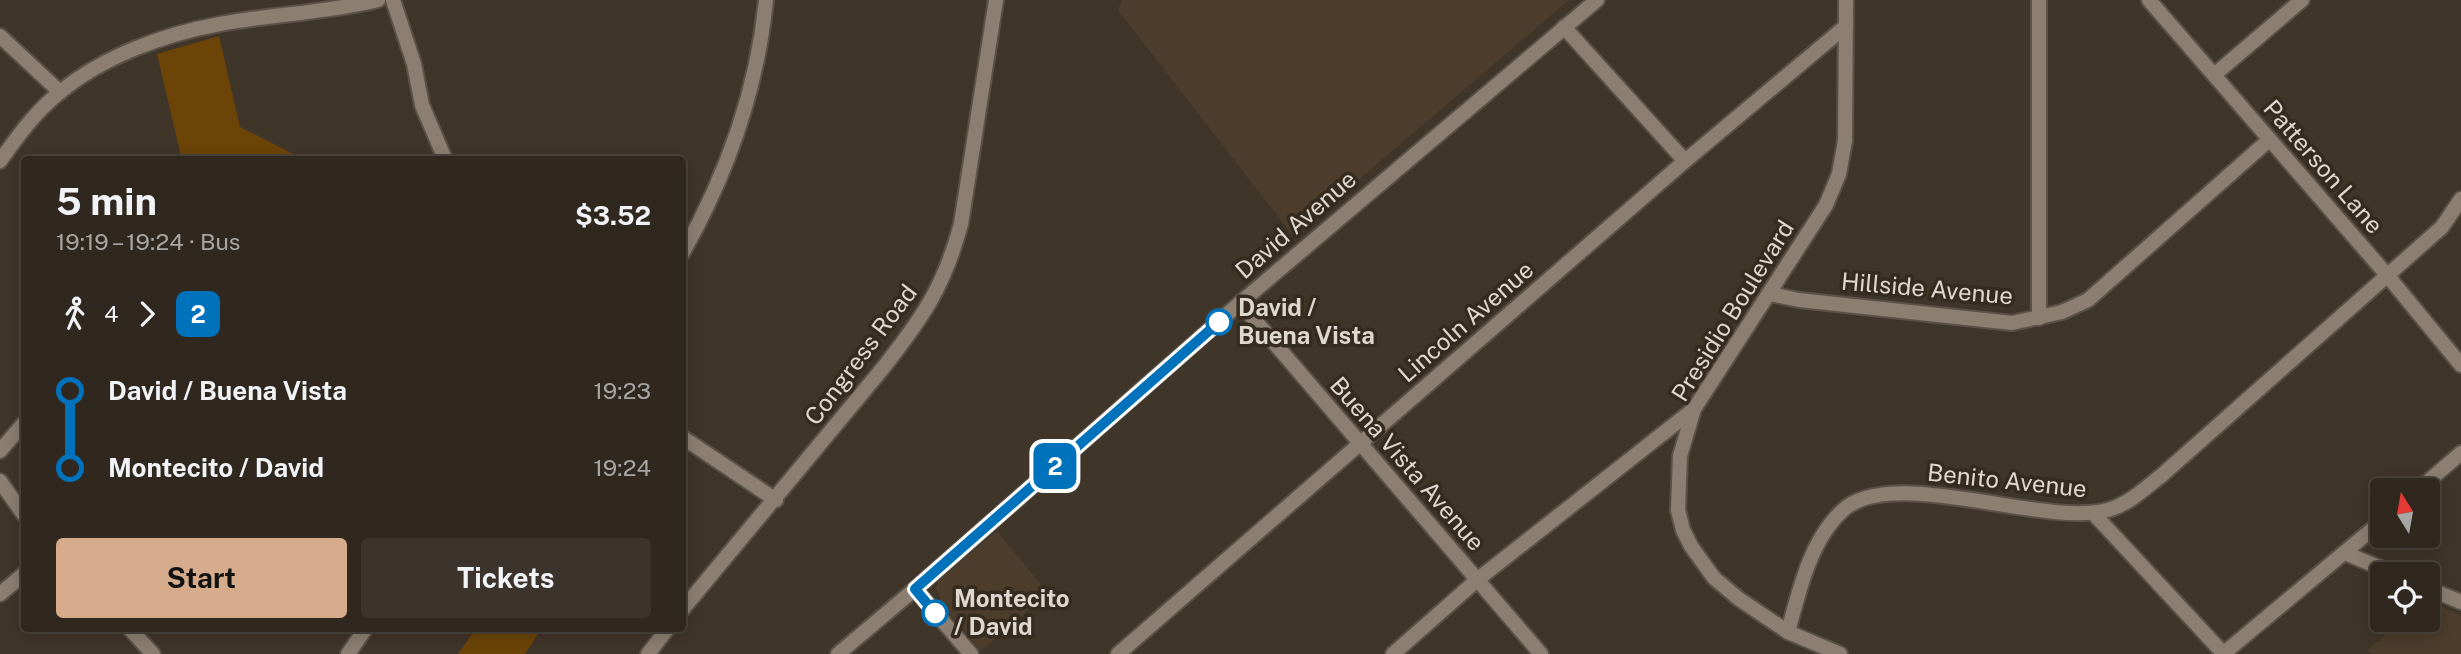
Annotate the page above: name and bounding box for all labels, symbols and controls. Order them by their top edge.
street label: Patterson Lane [2258,94,2389,239]
street label: David Avenue [1230,164,1361,284]
text: 5 min [56,179,157,224]
text: $3.52 [575,200,651,231]
street label: Presidio Boulevard [1665,215,1799,406]
text: 19:19 – 19:24 · Bus [56,228,241,255]
street label: Lincoln Avenue [1392,255,1539,387]
street label: Hillside Avenue [1840,267,2014,309]
street label: Congress Road [798,279,922,430]
place label: David / Buena Vista [1238,293,1375,349]
icon: walk [56,295,94,333]
icon: forward [128,295,166,333]
text: 4 [104,300,118,327]
text: 2 [190,300,206,328]
marker: David / Buena Vista [1206,309,1232,335]
street label: Buena Vista Avenue [1325,371,1491,556]
text: David / Buena Vista [108,375,347,406]
text: 19:23 [593,377,651,404]
line badge: 2 [1032,443,1078,489]
text: Montecito / David [108,452,324,483]
text: 2 [1047,452,1063,480]
text: 19:24 [593,454,651,481]
street label: Benito Avenue [1926,458,2088,502]
north arrow [2370,478,2440,548]
map controls [2370,478,2440,632]
button: Start [56,538,347,618]
button: Tickets [361,538,651,618]
button: locate [2370,562,2440,632]
place label: Montecito / David [954,584,1070,640]
marker: Montecito / David [922,600,948,626]

